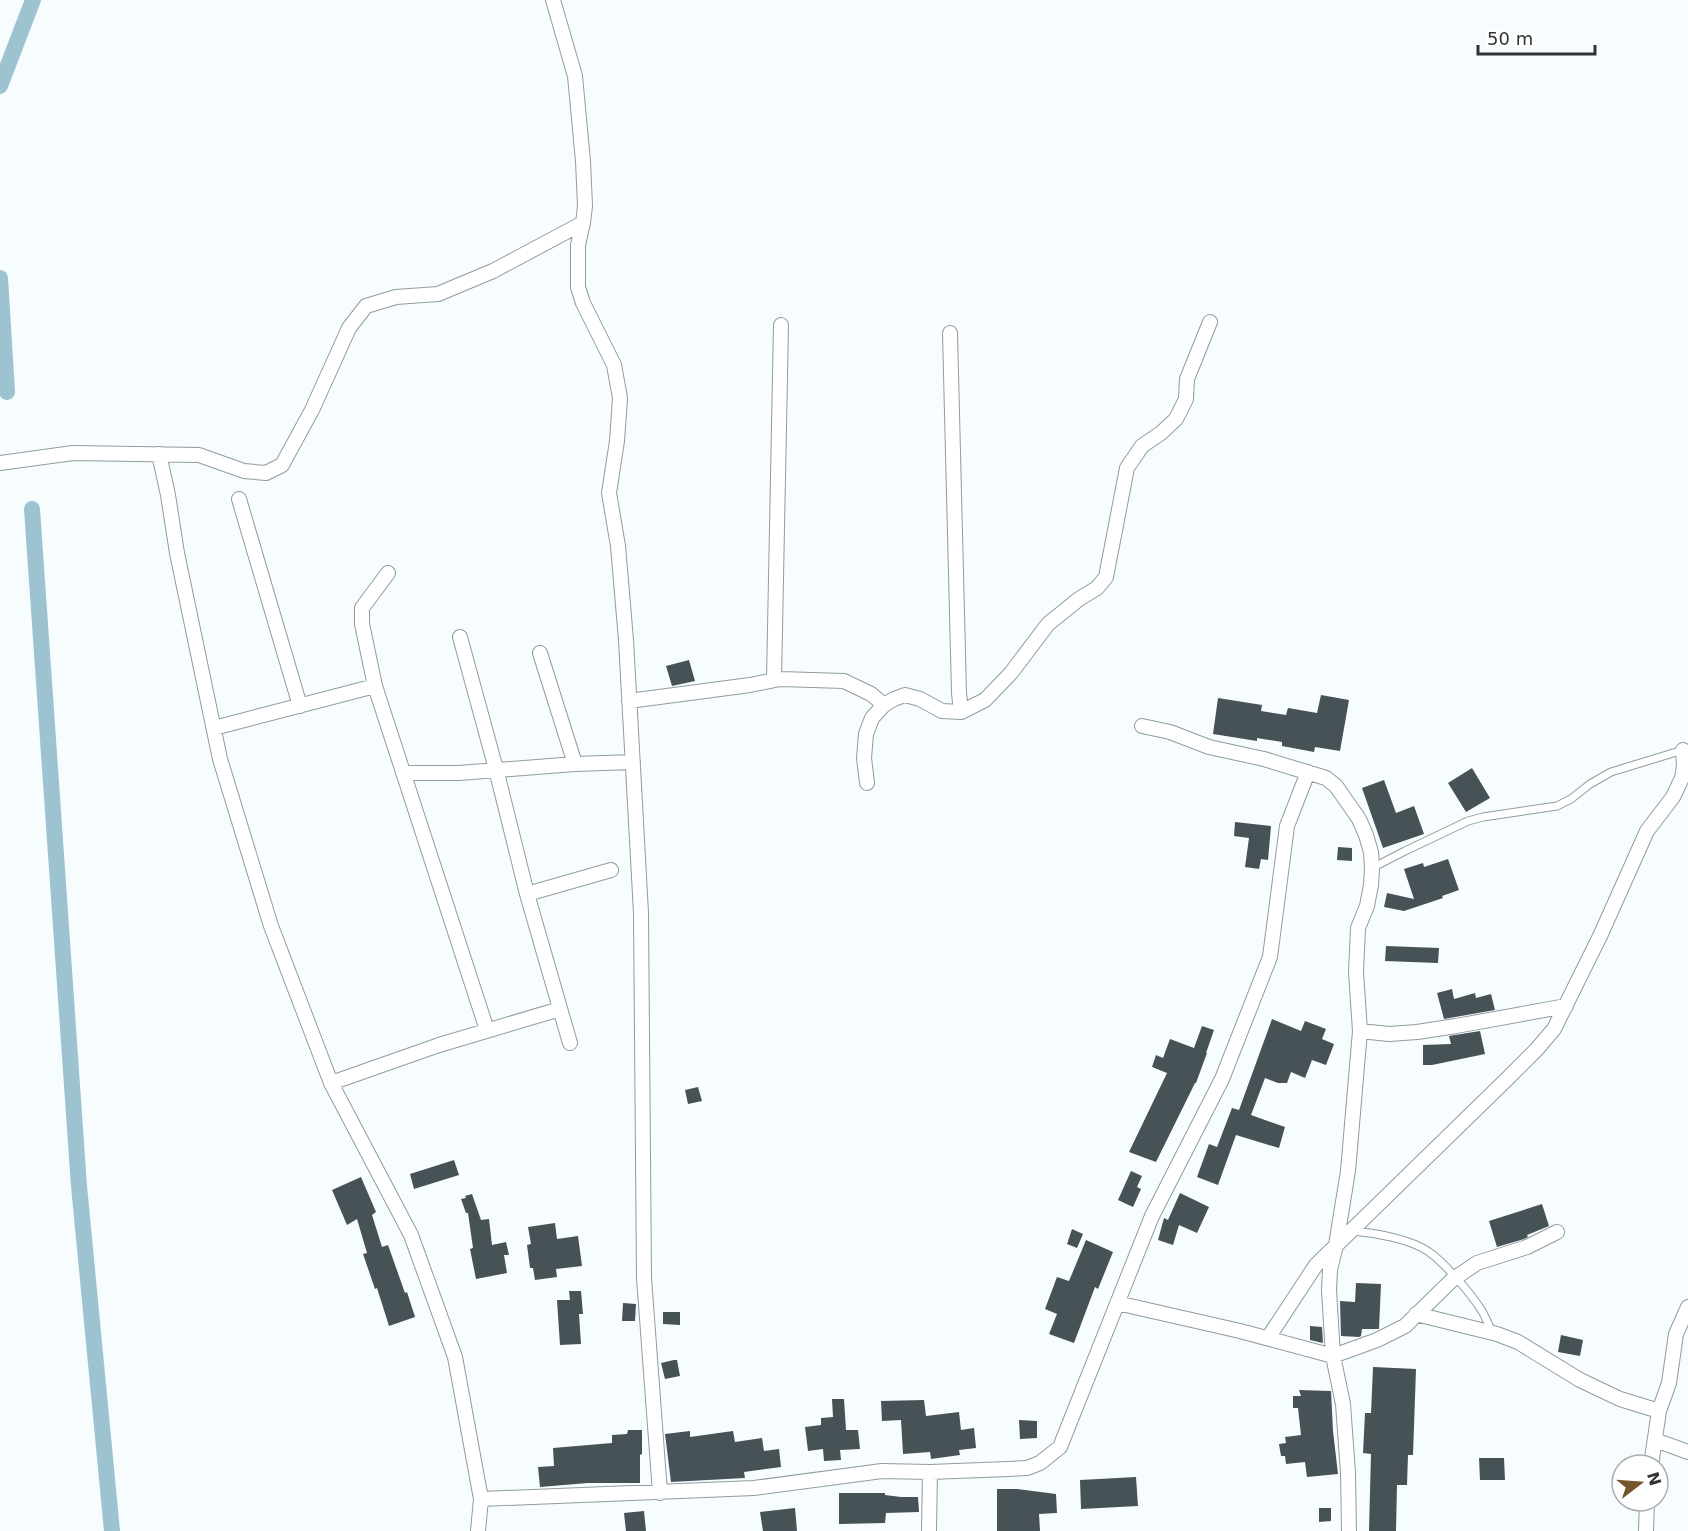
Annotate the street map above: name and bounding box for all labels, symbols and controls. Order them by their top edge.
scale bar [1478,18,1595,56]
text: 50 m [1487,28,1533,49]
north arrow [1610,1453,1670,1513]
text: N [1643,1470,1665,1488]

